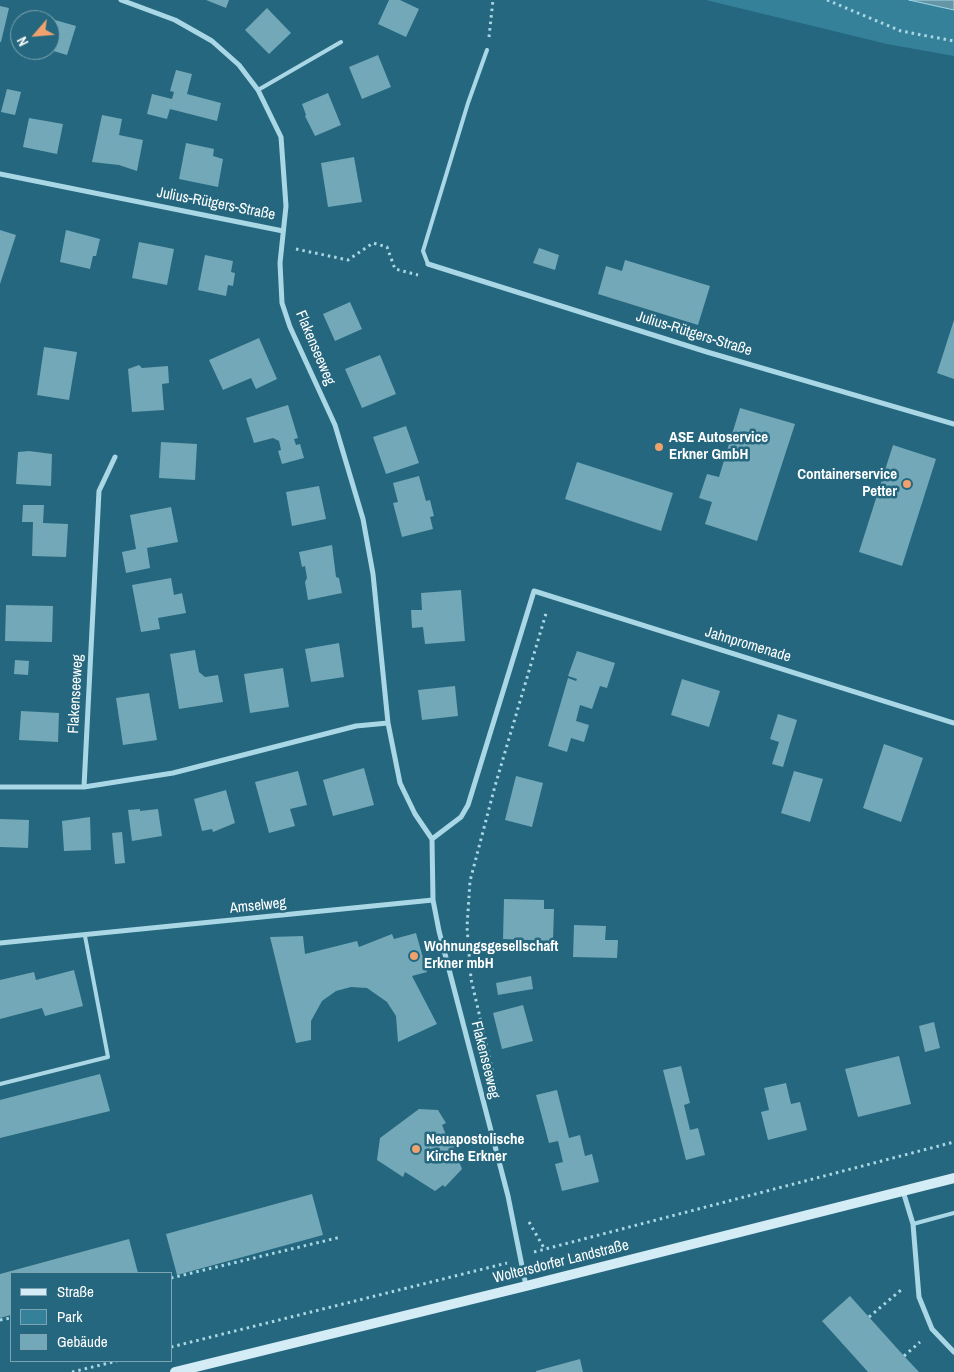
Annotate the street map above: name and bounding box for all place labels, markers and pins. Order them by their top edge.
place label: ASE Autoservice Erkner GmbH [669,429,768,464]
marker: ASE Autoservice Erkner GmbH [653,441,665,453]
place label: Containerservice Petter [797,466,897,501]
marker: Containerservice Petter [901,478,913,490]
place label: Wohnungsgesellschaft Erkner mbH [424,938,558,973]
marker: Wohnungsgesellschaft Erkner mbH [408,950,420,962]
place label: Neuapostolische Kirche Erkner [426,1131,524,1166]
marker: Neuapostolische Kirche Erkner [410,1143,422,1155]

